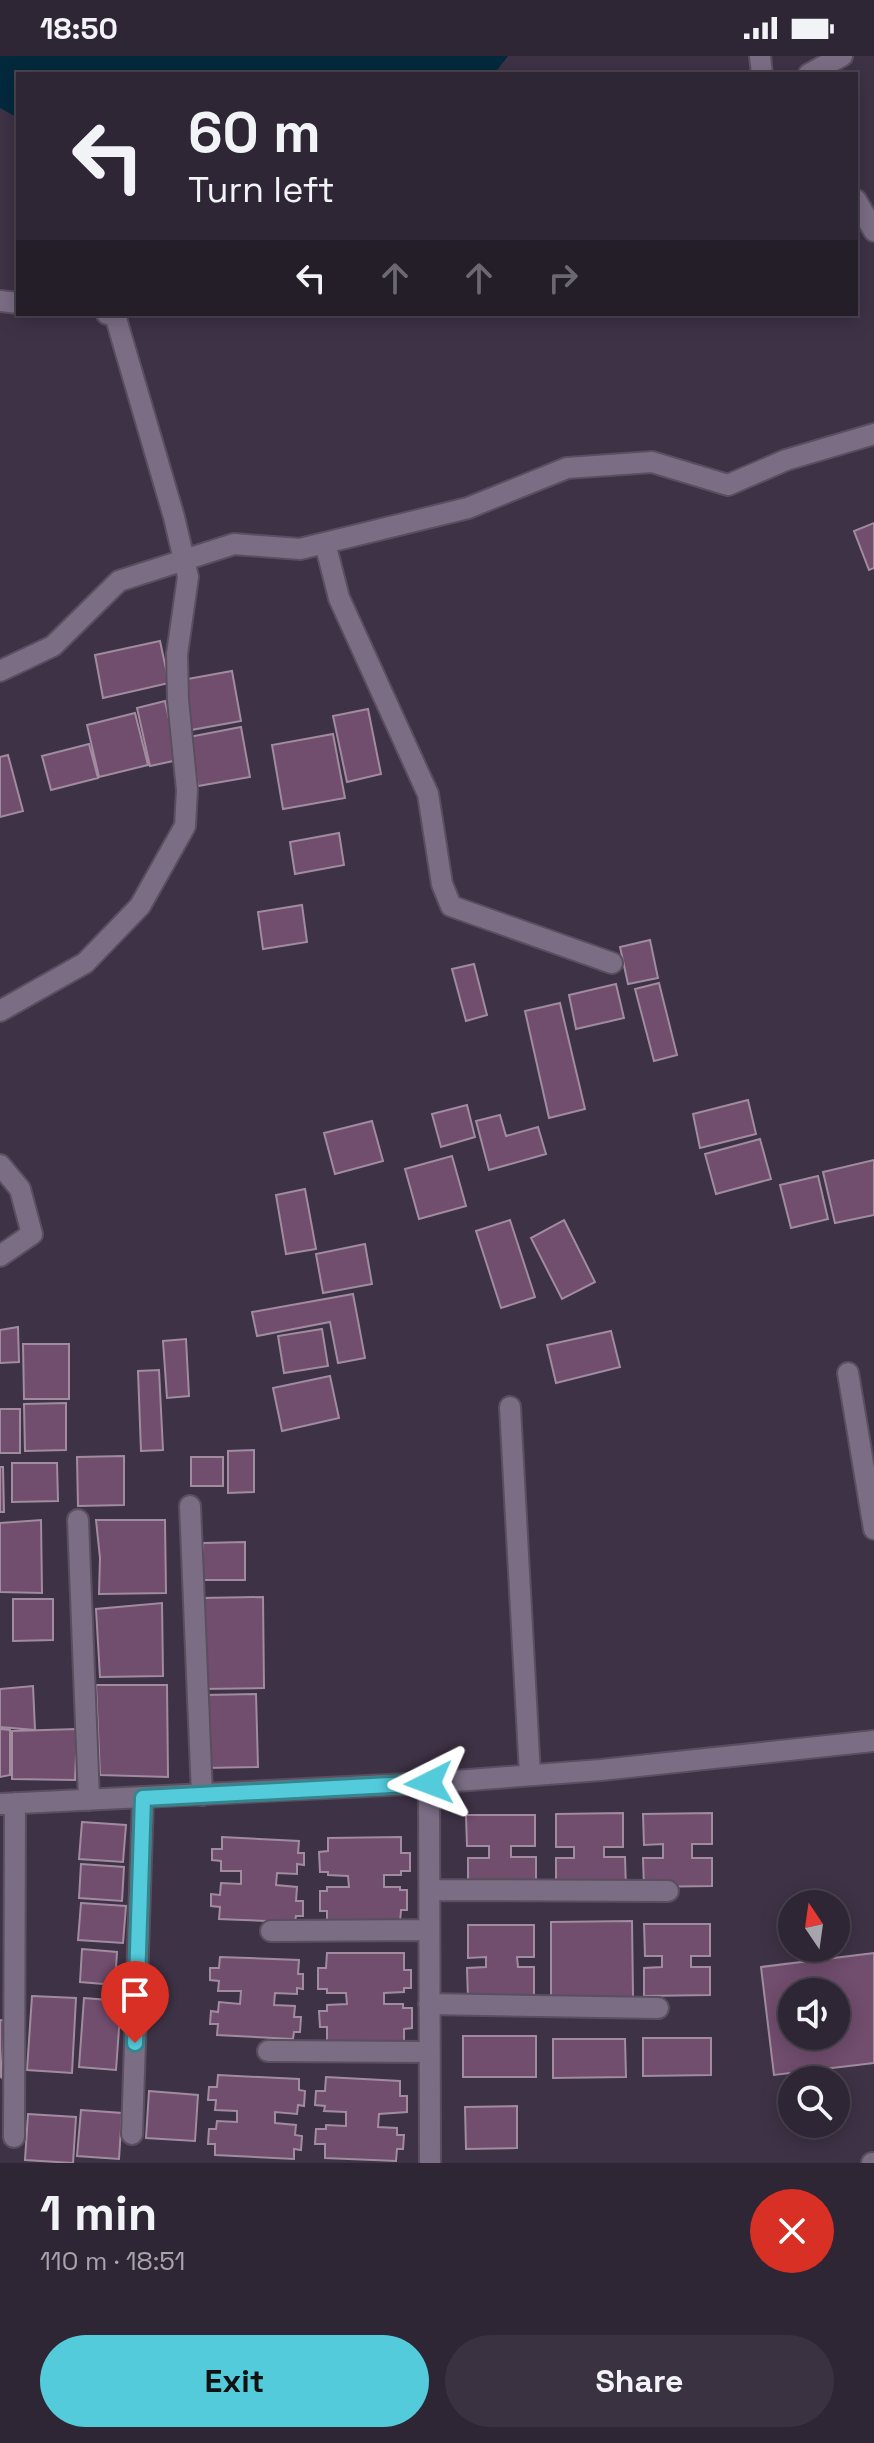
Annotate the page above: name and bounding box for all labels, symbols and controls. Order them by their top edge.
text: 18:50 [40,9,118,48]
text: 60 m [188,97,321,168]
icon: left [56,104,160,208]
text: Turn left [188,167,335,213]
icon: left [289,256,333,300]
icon: ahead [373,256,417,300]
icon: ahead [457,256,501,300]
icon: right [541,256,585,300]
position arrow [387,1741,471,1825]
north arrow [778,1890,850,1962]
map controls [778,1890,850,2138]
pin [101,1961,169,2043]
icon: arrive [113,1973,157,2017]
button: sound [778,1978,850,2050]
button: search [778,2066,850,2138]
text: 1 min [40,2183,157,2244]
button: close [750,2189,834,2273]
text: 110 m · 18:51 [40,2244,185,2278]
button: Exit [40,2335,429,2427]
button: Share [445,2335,834,2427]

